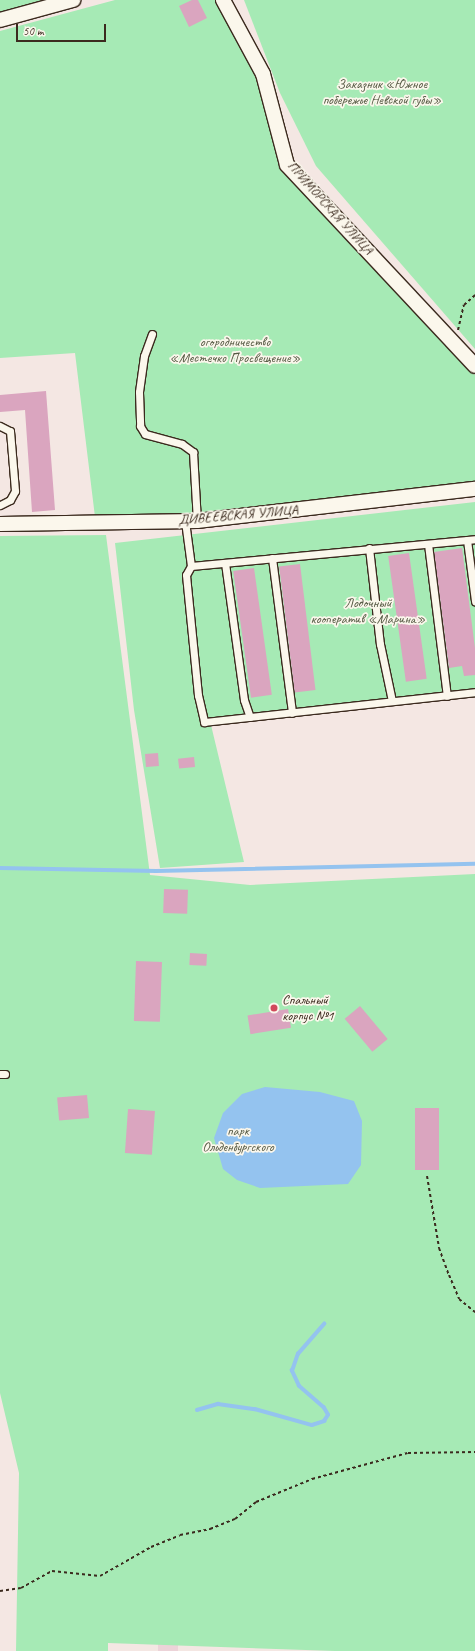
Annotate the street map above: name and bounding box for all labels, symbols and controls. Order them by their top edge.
scale bar [18,16,108,42]
text: 50 m [23,23,43,39]
park label: Заказник «Южное побережье Невской губы» [323,76,441,108]
street label: ПРИМОРСКАЯ УЛИЦА [284,158,376,258]
park label: огородничество «Местечко Просвещение» [170,334,300,366]
street label: ДИВЕЕВСКАЯ УЛИЦА [178,501,298,529]
park label: Лодочный кооператив «Марина» [310,595,426,628]
place label: Спальный корпус №1 [282,992,334,1024]
marker: Спальный корпус №1 [269,1003,279,1013]
park label: парк Ольденбургского [202,1123,274,1156]

